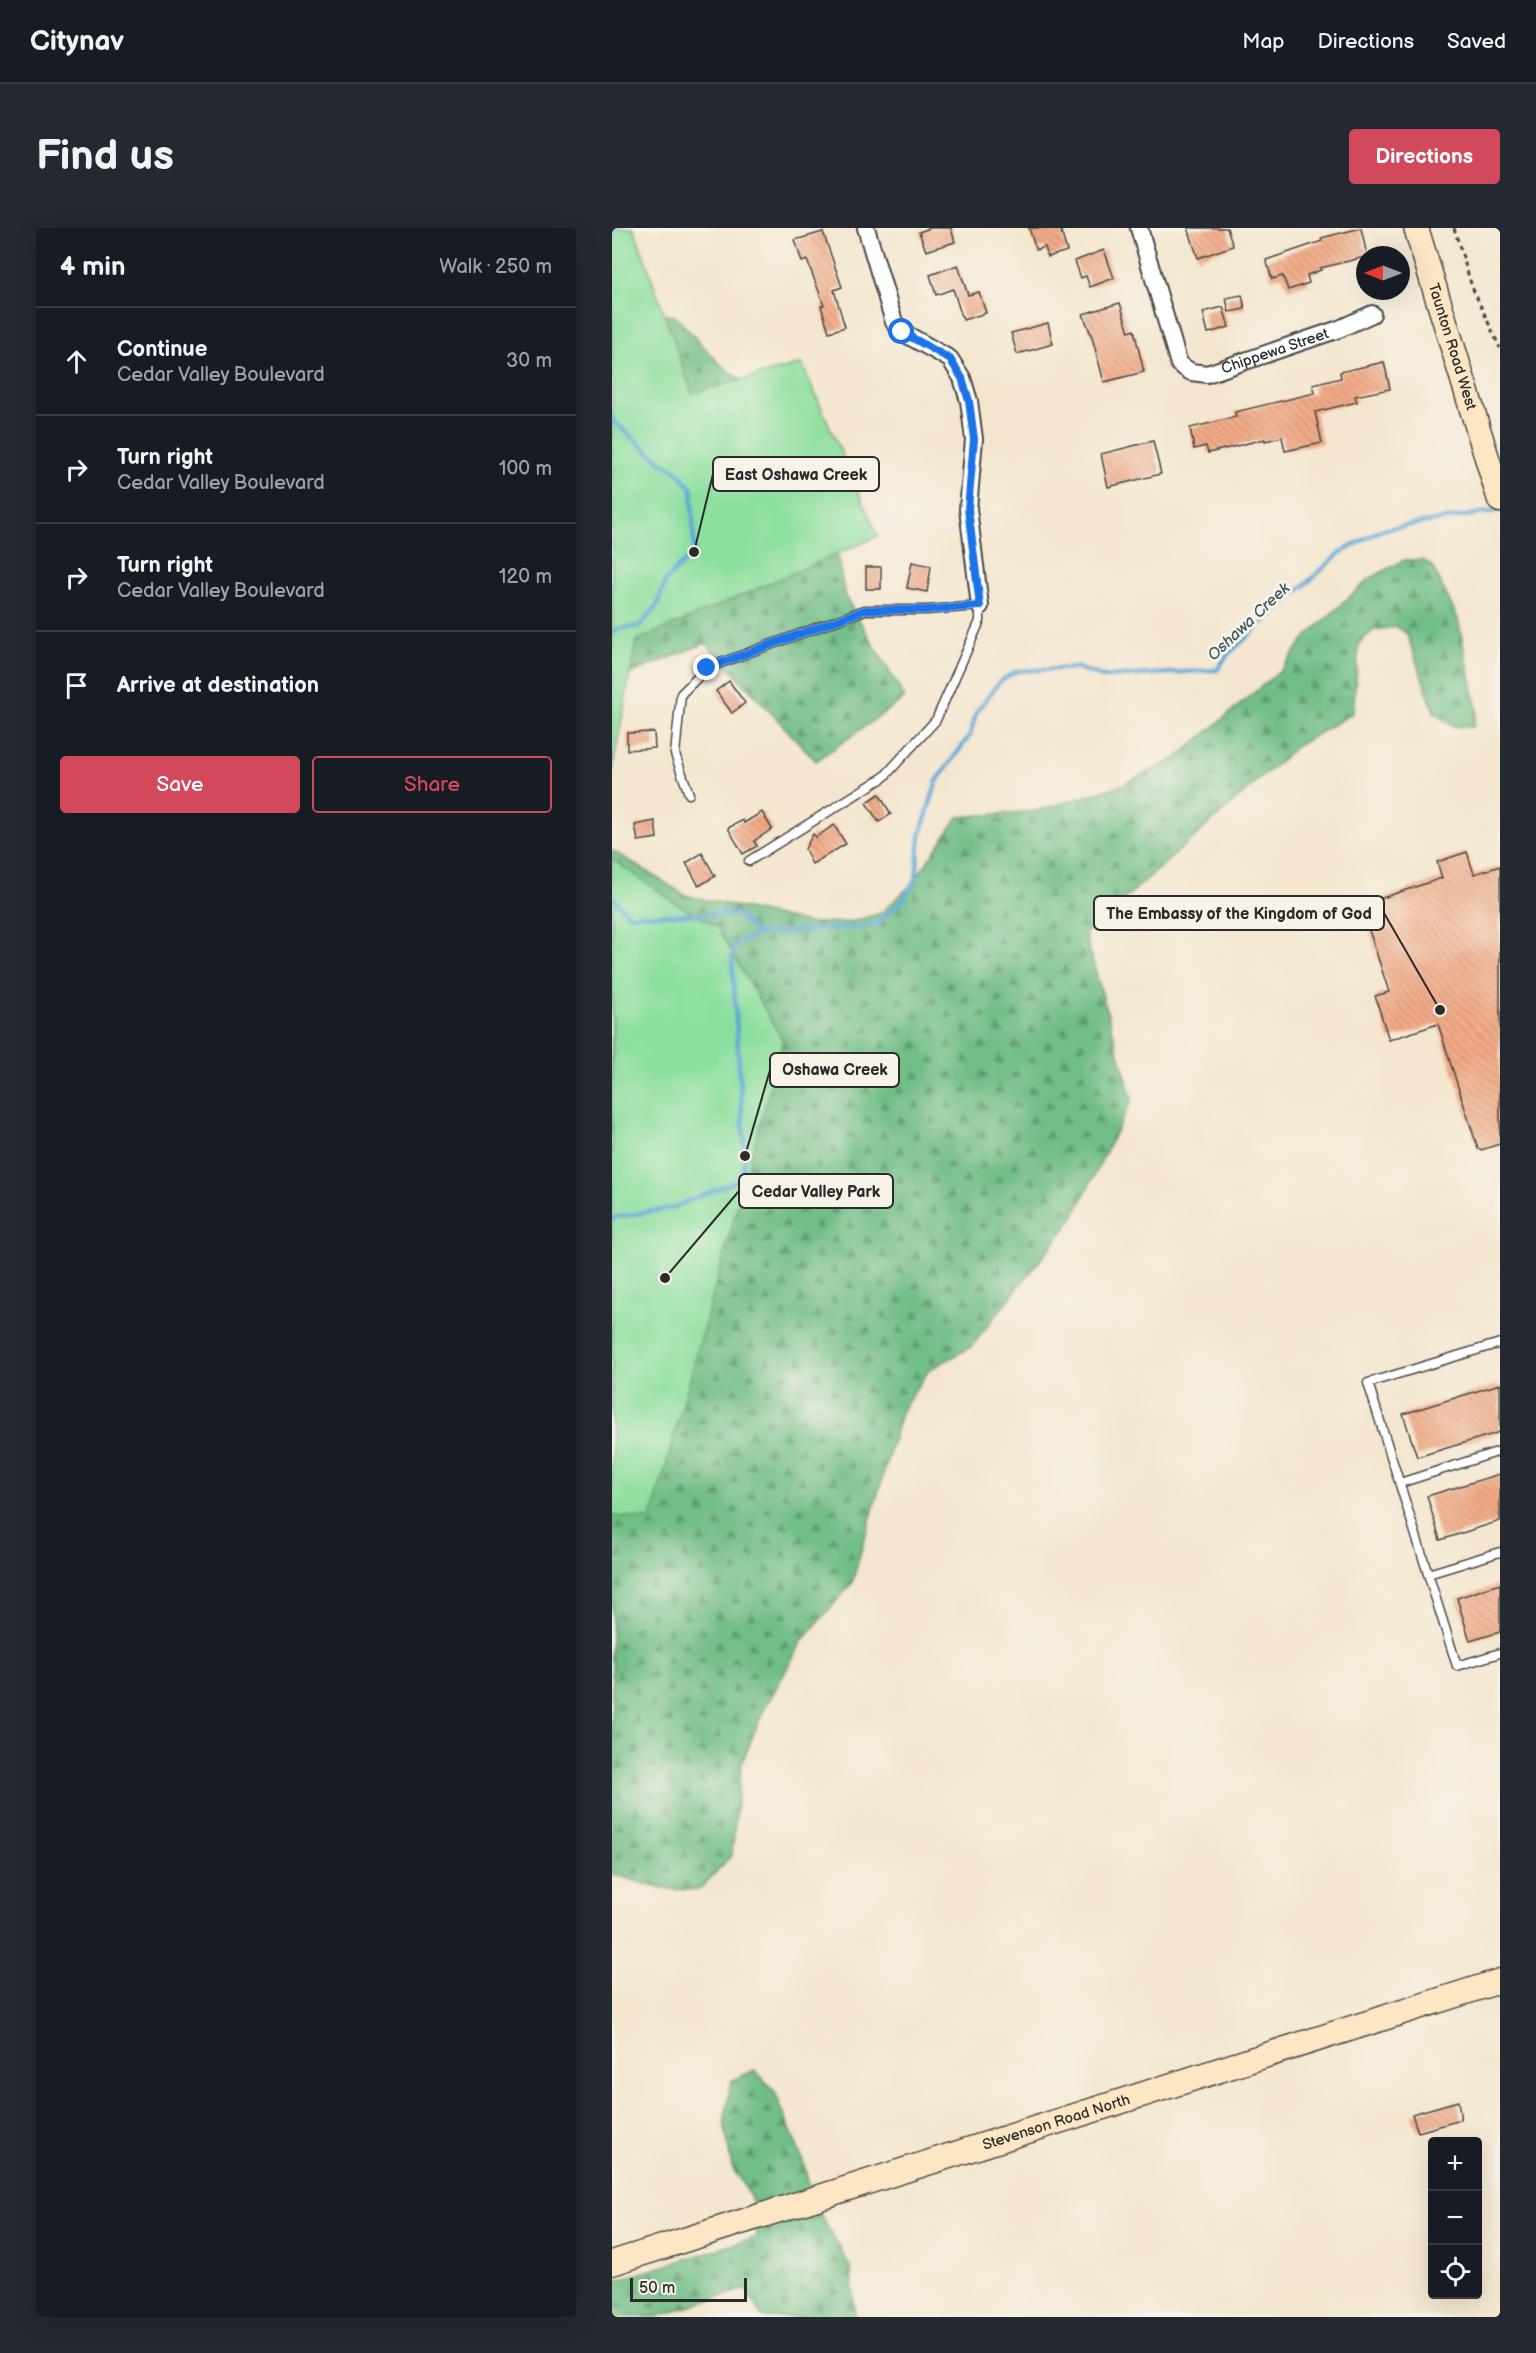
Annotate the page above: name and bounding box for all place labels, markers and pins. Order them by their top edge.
callout: East Oshawa Creek [713,457,879,491]
callout: The Embassy of the Kingdom of God [1094,896,1384,930]
callout: Oshawa Creek [770,1053,899,1087]
callout: Cedar Valley Park [739,1174,893,1208]

